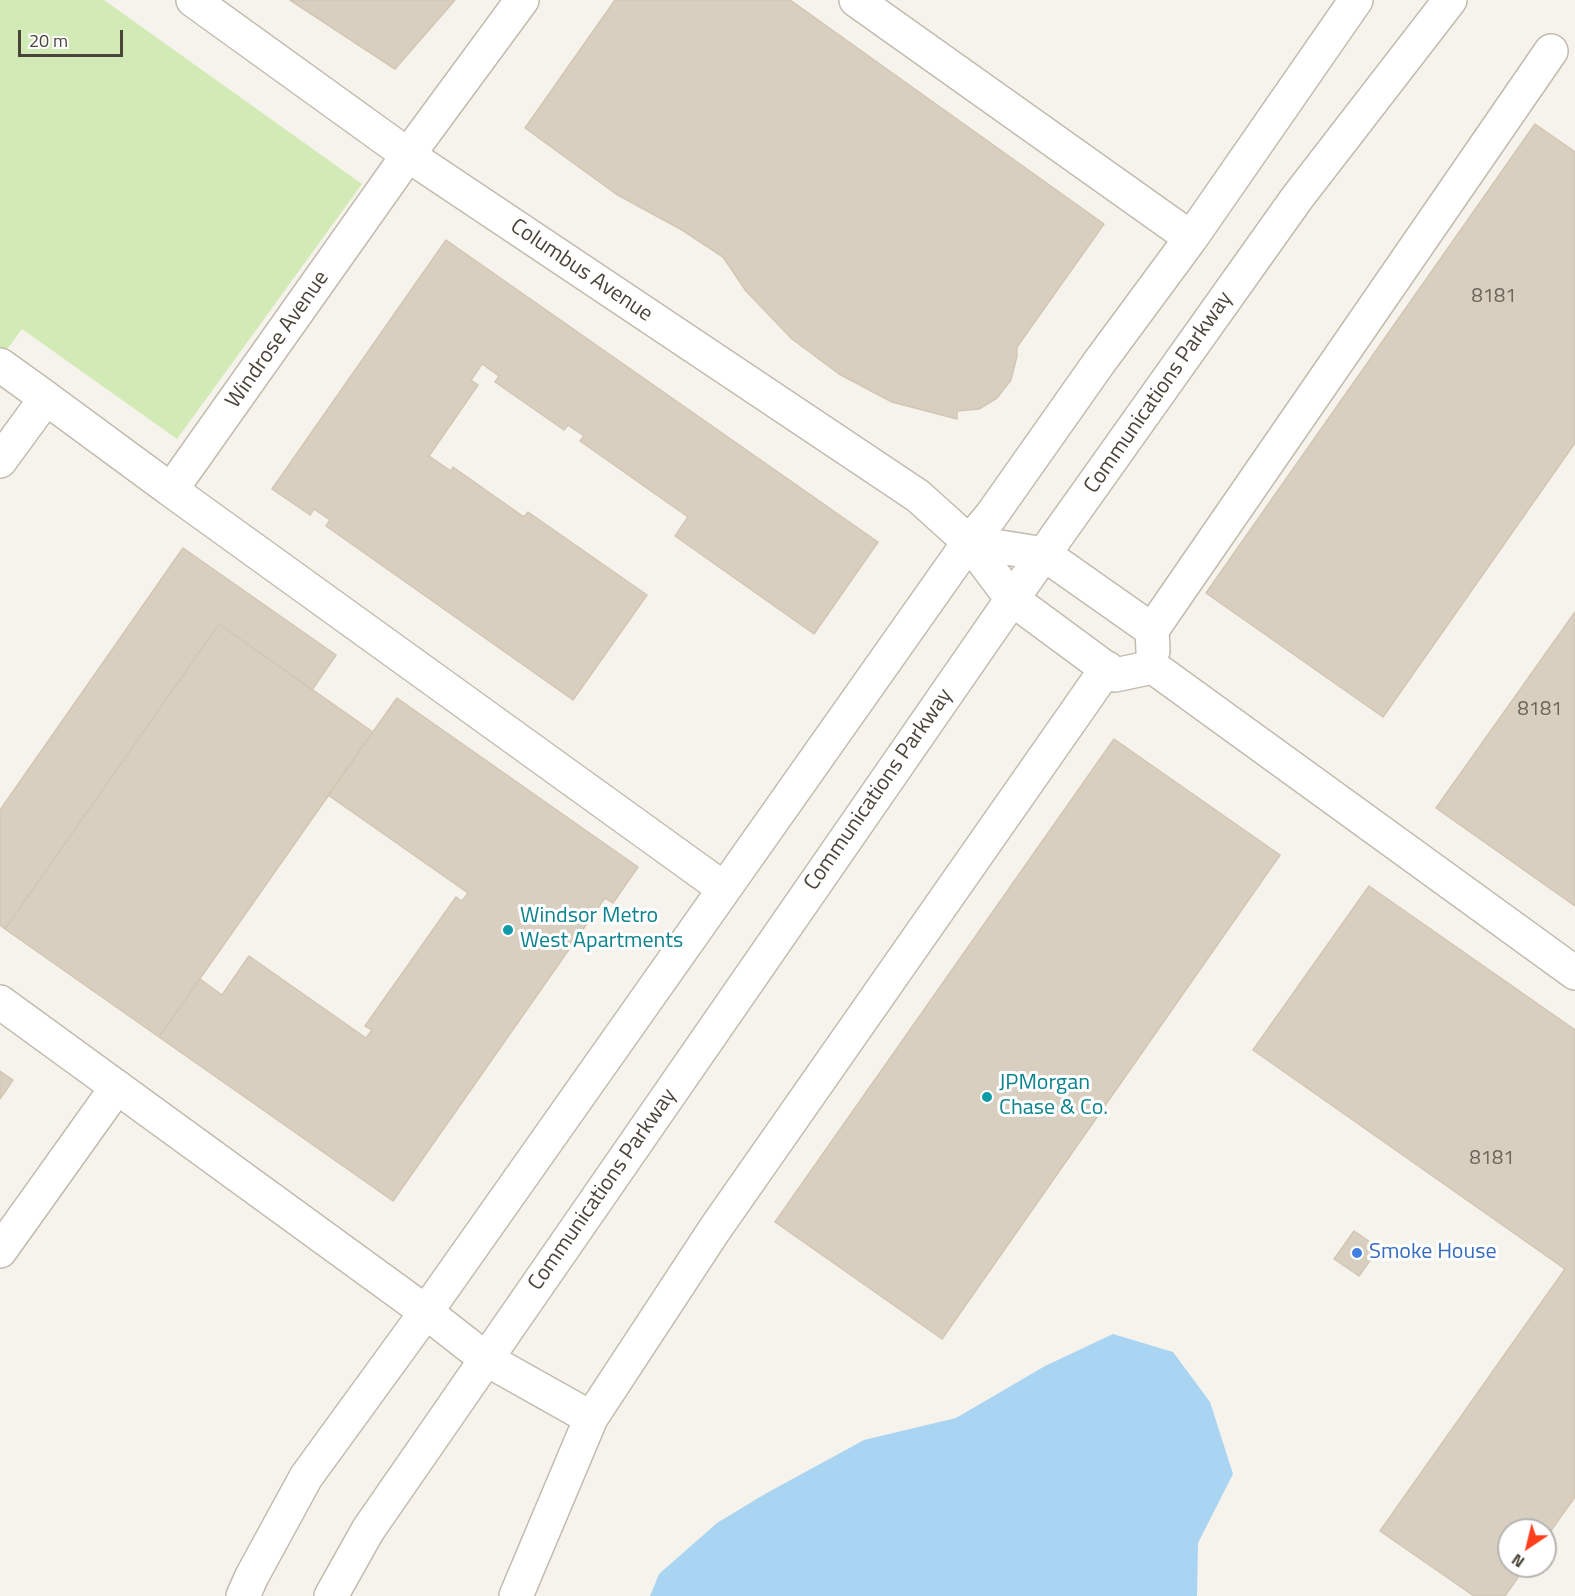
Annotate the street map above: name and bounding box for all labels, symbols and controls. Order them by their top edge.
scale bar [21,18,126,56]
text: 20 m [29,27,68,54]
street label: Columbus Avenue [505,214,657,328]
street label: Windrose Avenue [221,266,335,414]
house number: 8181 [1472,285,1516,309]
street label: Communications Parkway [1079,287,1239,499]
street label: Communications Parkway [799,684,959,896]
house number: 8181 [1518,698,1562,722]
place label: Windsor Metro West Apartments [520,904,683,956]
marker: Windsor Metro West Apartments [501,923,515,937]
place label: JPMorgan Chase & Co. [999,1071,1108,1122]
street label: Communications Parkway [523,1084,683,1296]
marker: JPMorgan Chase & Co. [980,1090,994,1104]
house number: 8181 [1470,1147,1514,1171]
place label: Smoke House [1369,1240,1497,1266]
marker: Smoke House [1350,1246,1364,1260]
north arrow [1497,1518,1557,1578]
text: N [1506,1548,1529,1574]

